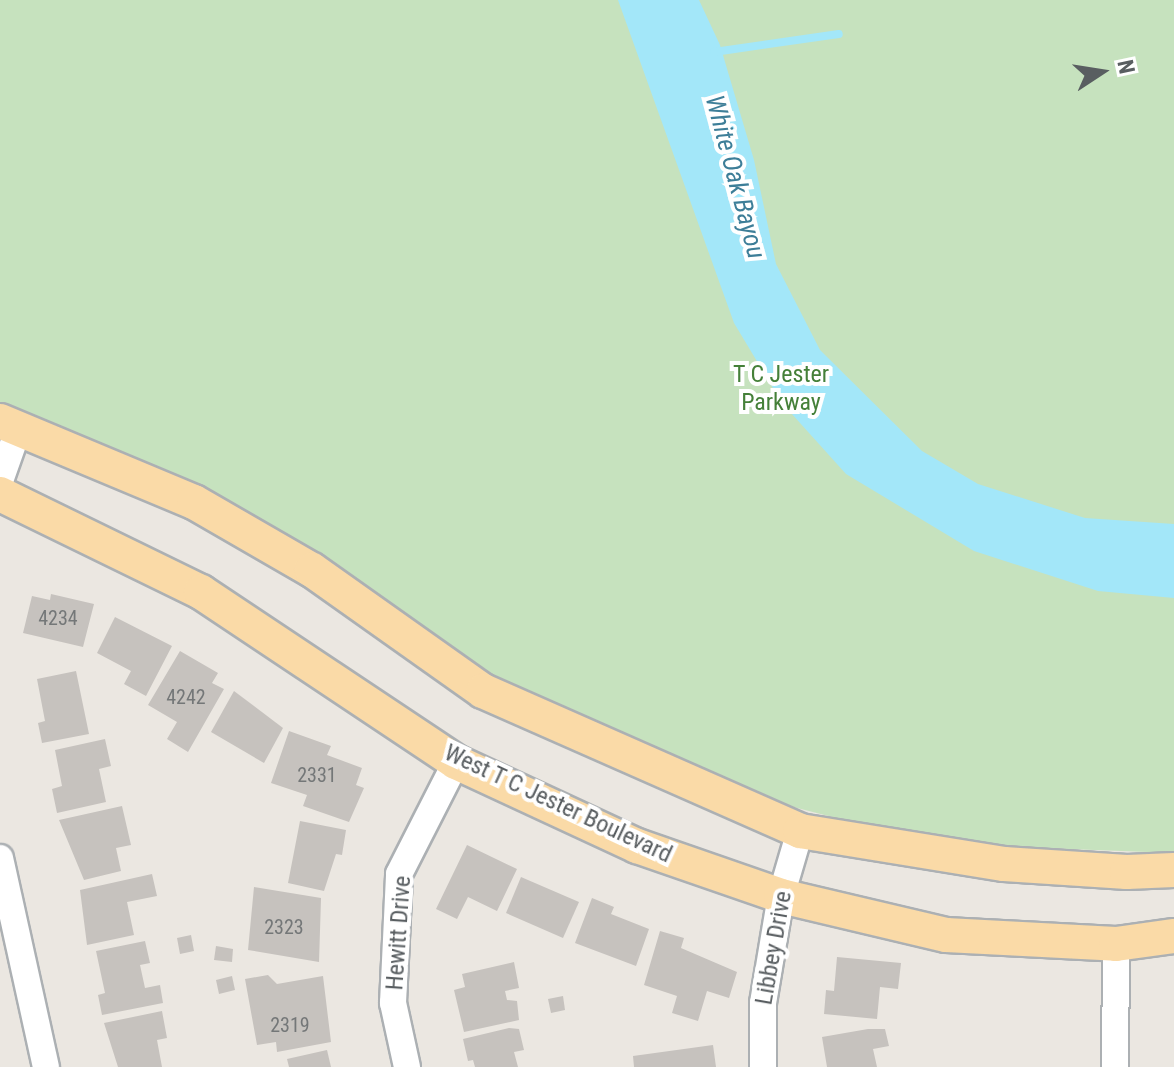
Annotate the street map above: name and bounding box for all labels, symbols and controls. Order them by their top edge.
north arrow [1062,32,1142,112]
text: N [1112,58,1140,76]
water label: White Oak Bayou [698,92,772,262]
park label: T C Jester Parkway [733,361,829,417]
house number: 4234 [38,606,78,630]
house number: 4242 [166,685,206,709]
street label: West T C Jester Boulevard [439,738,677,870]
house number: 2331 [297,763,337,787]
street label: Hewitt Drive [381,875,417,991]
street label: Libbey Drive [750,889,798,1007]
house number: 2323 [264,915,304,939]
house number: 2319 [270,1013,310,1037]

